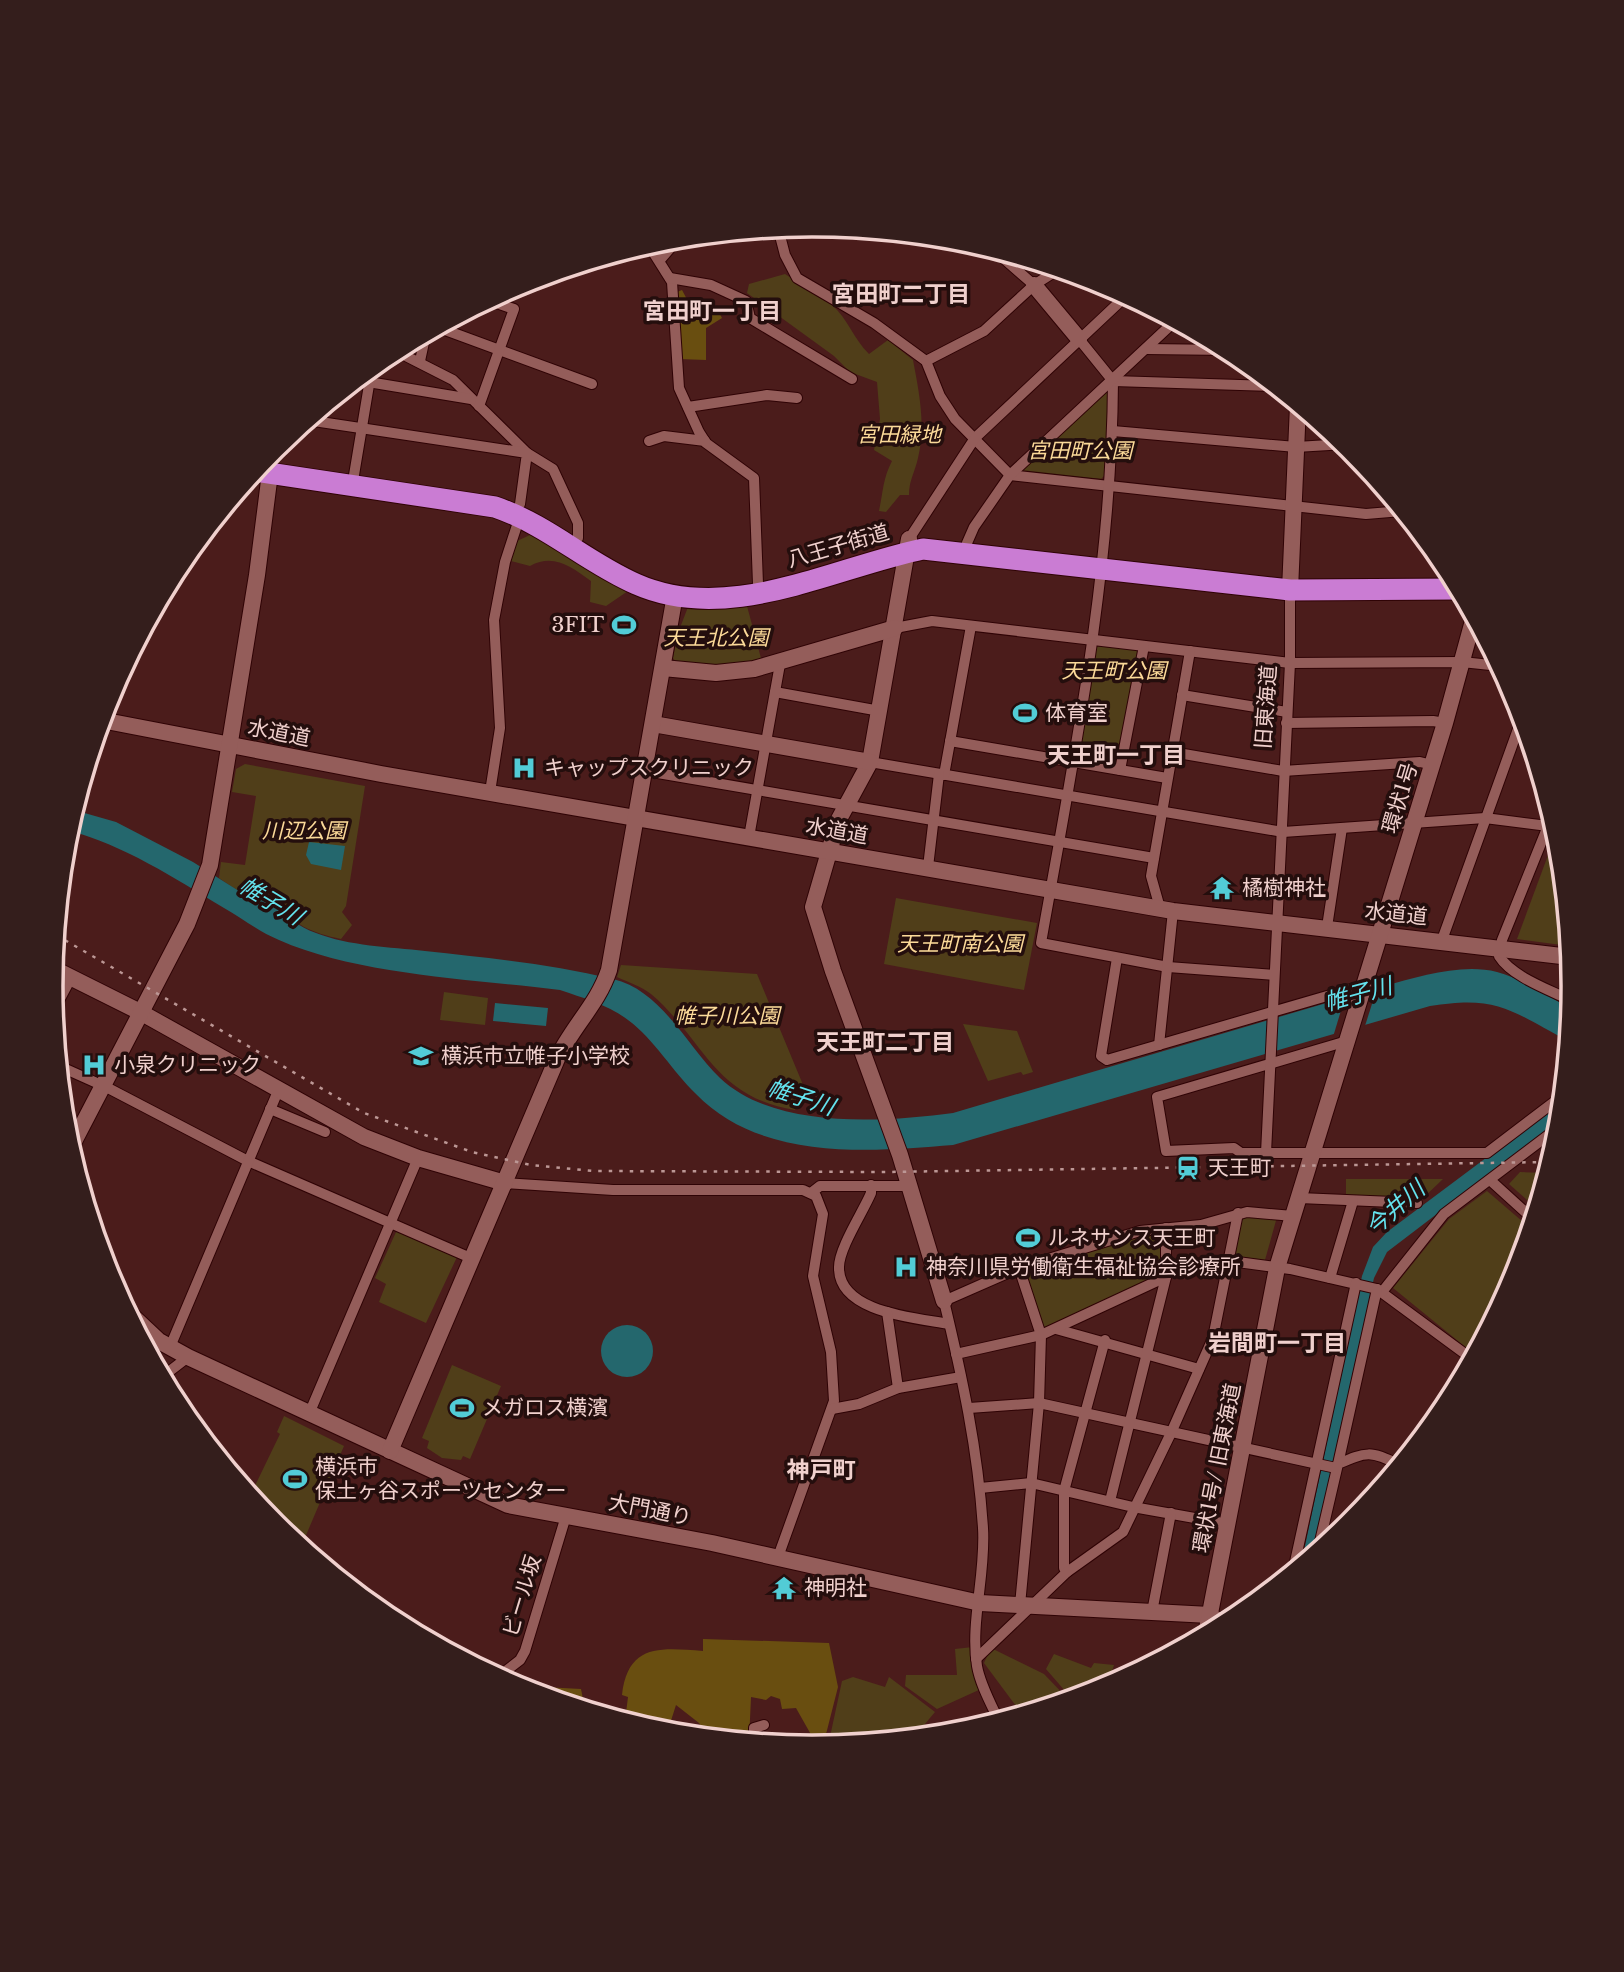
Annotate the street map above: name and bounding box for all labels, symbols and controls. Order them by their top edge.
district label: 宮田町二丁目 [832,280,970,308]
district label: 宮田町一丁目 [643,297,781,325]
park label: 宮田緑地 [857,422,943,448]
park label: 宮田町公園 [1028,438,1135,464]
street label: 八王子街道 [784,519,892,573]
sports icon: 3FIT [610,611,638,639]
place label: 3FIT [551,612,604,638]
park label: 天王北公園 [664,625,771,651]
park label: 天王町公園 [1062,658,1169,684]
street label: 旧東海道 [1250,664,1282,750]
sports icon: 体育室 [1011,699,1039,727]
place label: 体育室 [1045,700,1108,726]
street label: 水道道 [246,714,312,752]
district label: 天王町一丁目 [1047,741,1185,769]
hospital icon: キャップスクリニック [510,754,538,782]
place label: キャップスクリニック [544,755,754,781]
street label: 環状1号 [1377,760,1423,836]
street label: 水道道 [804,813,870,849]
park label: 川辺公園 [262,818,349,844]
water label: 帷子川 [234,871,310,932]
temple icon: 橘樹神社 [1208,874,1236,902]
place label: 橘樹神社 [1242,875,1326,901]
street label: 水道道 [1363,898,1429,930]
park label: 天王町南公園 [897,931,1026,957]
water label: 帷子川 [1321,971,1398,1016]
park label: 帷子川公園 [675,1003,782,1029]
district label: 天王町二丁目 [816,1028,954,1056]
school or university icon: 横浜市立帷子小学校 [407,1042,435,1070]
place label: 横浜市立帷子小学校 [441,1043,630,1069]
hospital icon: 小泉クリニック [80,1051,108,1079]
place label: 小泉クリニック [114,1052,261,1078]
water label: 帷子川 [764,1073,841,1122]
station icon: 天王町 [1174,1154,1202,1182]
place label: 天王町 [1208,1155,1271,1181]
water label: 今井川 [1360,1173,1432,1241]
sports icon: ルネサンス天王町 [1014,1224,1042,1252]
place label: ルネサンス天王町 [1048,1225,1216,1251]
hospital icon: 神奈川県労働衛生福祉協会診療所 [892,1253,920,1281]
place label: 神奈川県労働衛生福祉協会診療所 [926,1254,1241,1280]
district label: 岩間町一丁目 [1208,1329,1346,1357]
street label: 環状1号/ 旧東海道 [1188,1381,1246,1555]
sports icon: メガロス横濱 [448,1394,476,1422]
place label: メガロス横濱 [482,1395,608,1421]
place label: 横浜市 保土ヶ谷スポーツセンター [315,1454,567,1504]
district label: 神戸町 [787,1456,856,1484]
sports icon: 横浜市 保土ヶ谷スポーツセンター [281,1465,309,1493]
street label: 大門通り [606,1489,694,1531]
street label: ビール坂 [497,1552,547,1640]
temple icon: 神明社 [770,1574,798,1602]
place label: 神明社 [804,1575,867,1601]

